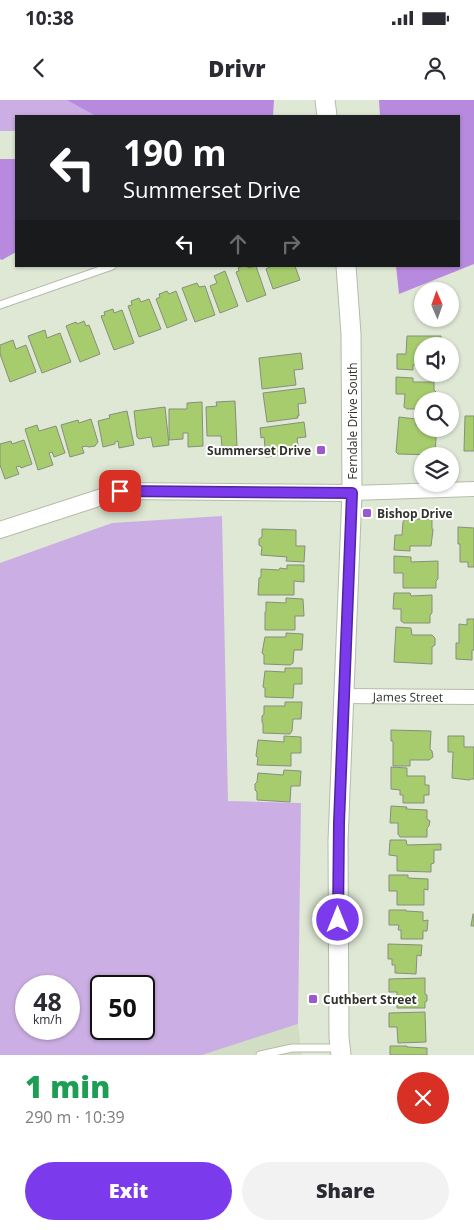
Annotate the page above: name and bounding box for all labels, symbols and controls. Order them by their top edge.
text: 10:38 [25,5,74,31]
text: Drivr [208,53,266,83]
icon: back [25,54,53,82]
icon: person [421,54,449,82]
text: 190 m [123,129,227,176]
icon: left [40,135,105,200]
text: Summerset Drive [123,174,301,204]
icon: left [171,230,199,258]
icon: ahead [224,230,252,258]
icon: right [277,230,305,258]
north arrow [414,282,459,328]
map controls [414,282,459,492]
button: sound [414,337,459,382]
street label: Ferndale Drive South [344,362,361,480]
button: search [414,392,459,437]
place label: Summerset Drive [207,442,311,459]
marker: Summerset Drive [315,444,327,456]
button: layers [414,447,459,492]
pin [99,470,141,512]
icon: arrive [106,477,134,505]
place label: Bishop Drive [377,505,453,522]
marker: Bishop Drive [361,507,373,519]
street label: James Street [372,688,443,705]
position arrow [311,893,363,945]
speed limit sign: 50 [90,975,155,1040]
text: 48 [33,984,62,1018]
place label: Cuthbert Street [323,991,417,1008]
marker: Cuthbert Street [307,993,319,1005]
text: km/h [33,1011,62,1028]
text: 1 min [25,1066,110,1107]
button: close [397,1072,449,1124]
text: 290 m · 10:39 [25,1106,125,1128]
button: Exit [25,1162,232,1220]
button: Share [242,1162,449,1220]

